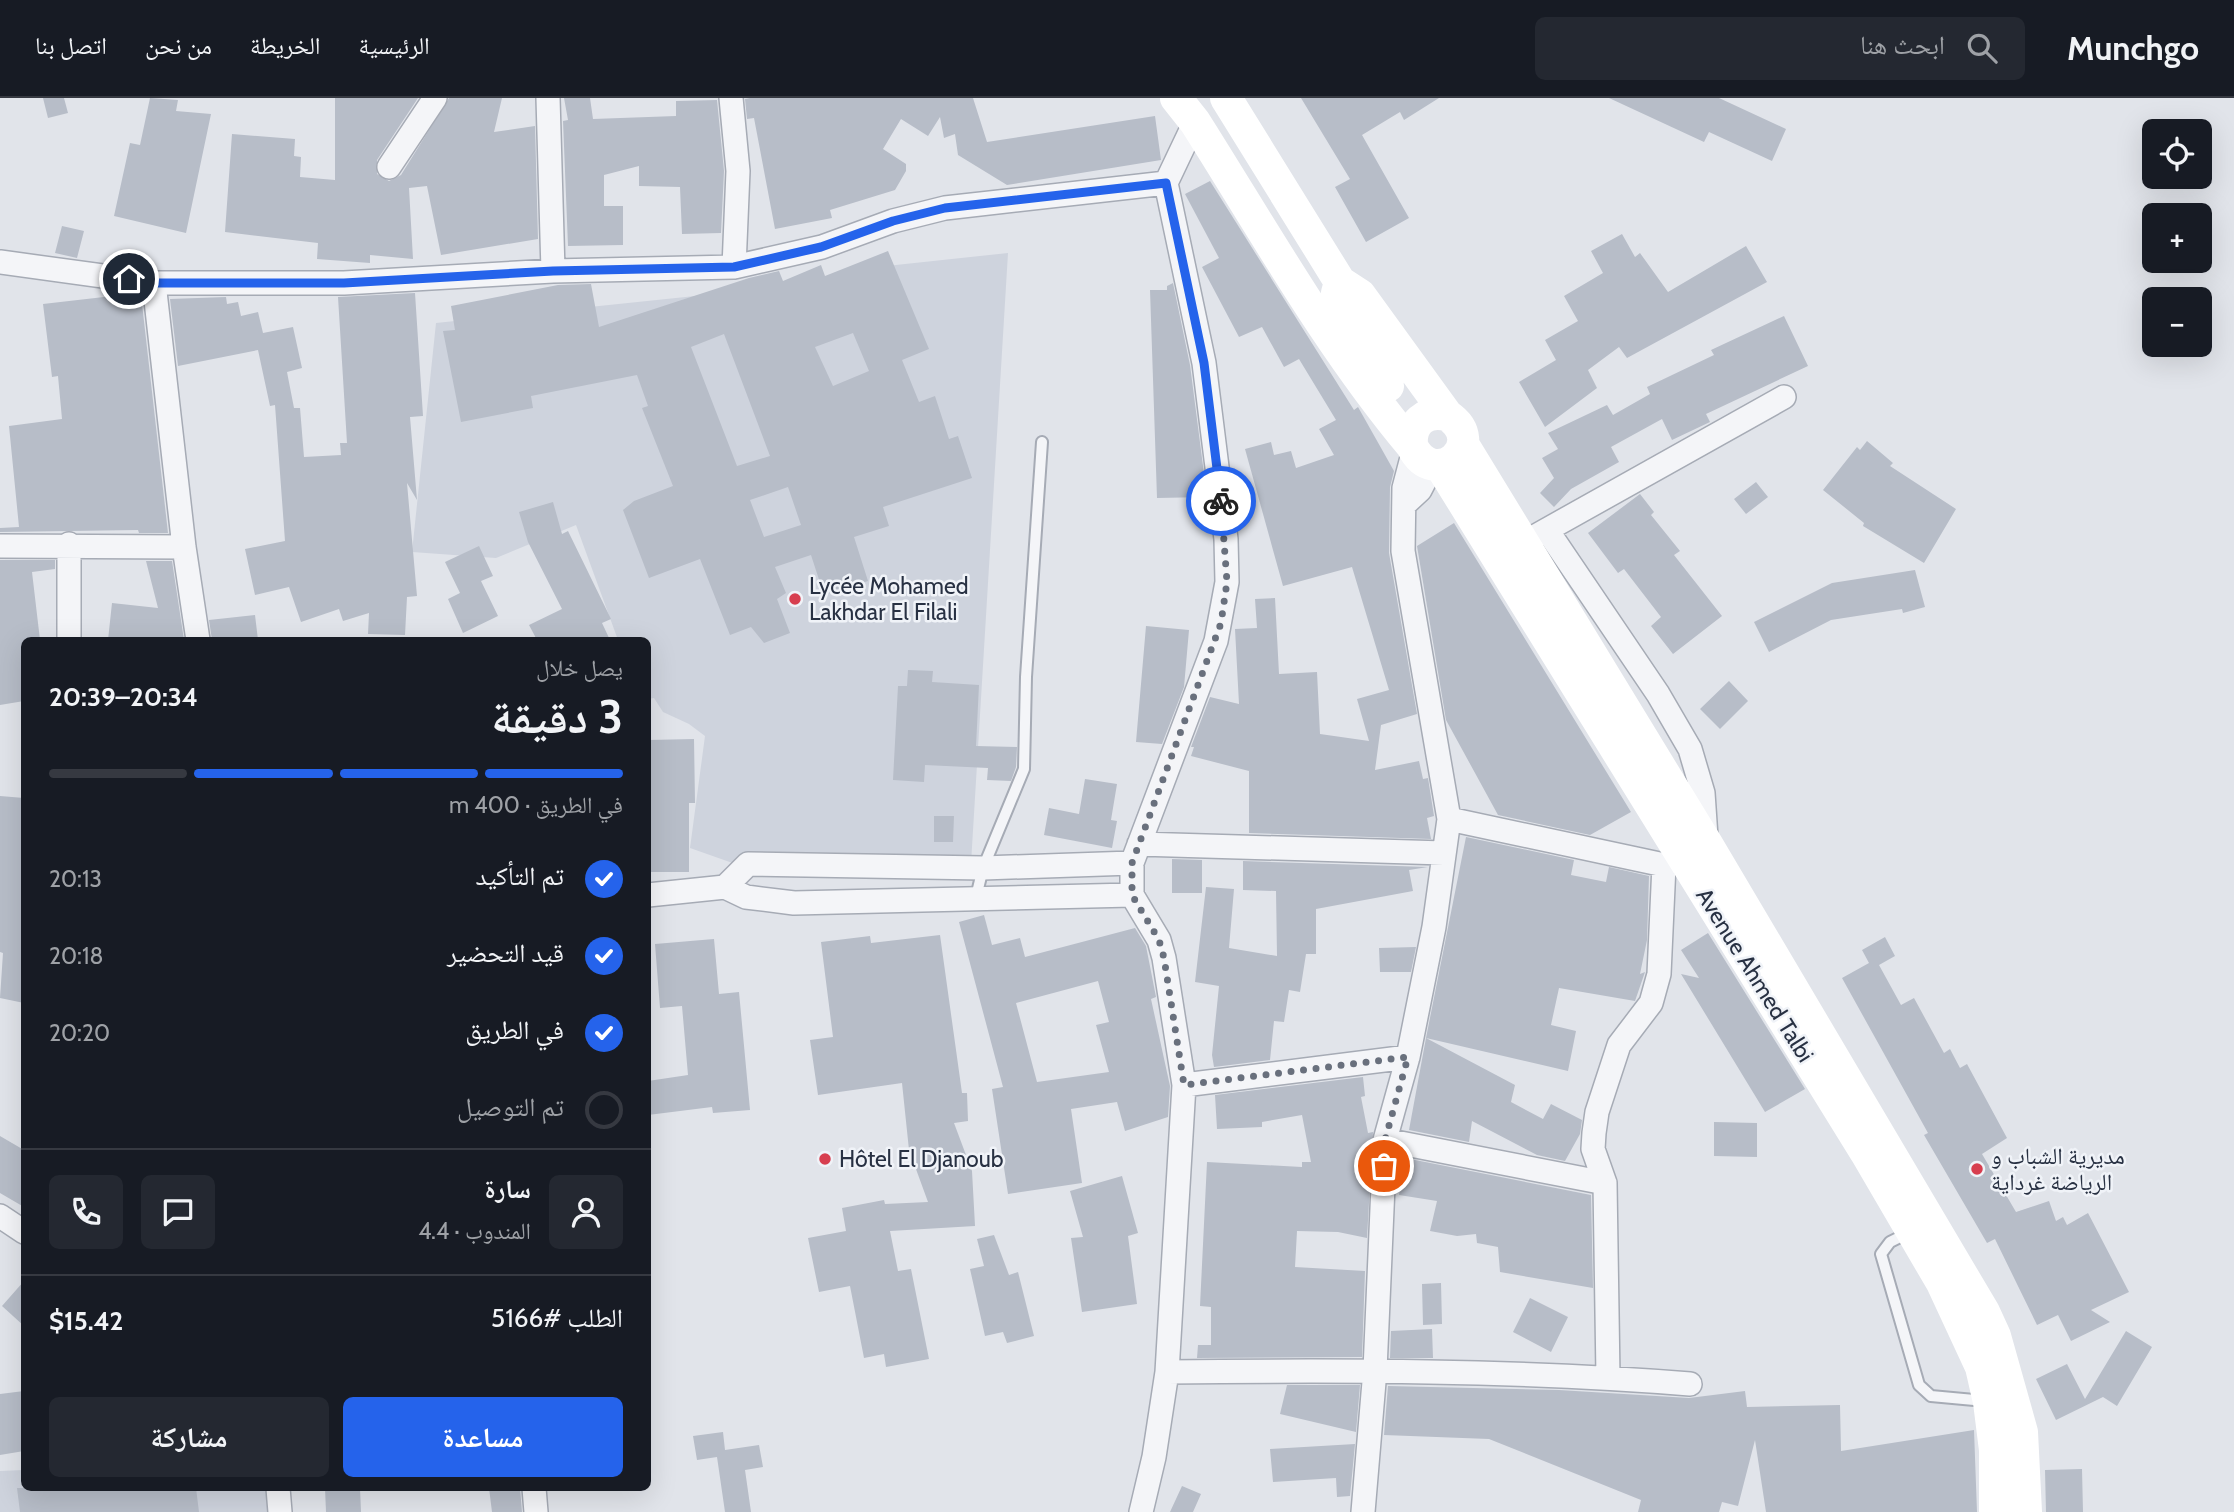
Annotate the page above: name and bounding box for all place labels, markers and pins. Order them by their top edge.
pin [99,249,159,309]
place label: Lycée Mohamed Lakhdar El Filali [809,572,968,626]
marker: Lycée Mohamed Lakhdar El Filali [787,591,803,607]
pin [1354,1136,1414,1196]
place label: مديرية الشباب و الرياضة غرداية [1991,1142,2125,1196]
place label: Hôtel El Djanoub [839,1145,1004,1173]
marker: Hôtel El Djanoub [817,1151,833,1167]
marker: مديرية الشباب و الرياضة غرداية [1969,1161,1985,1177]

